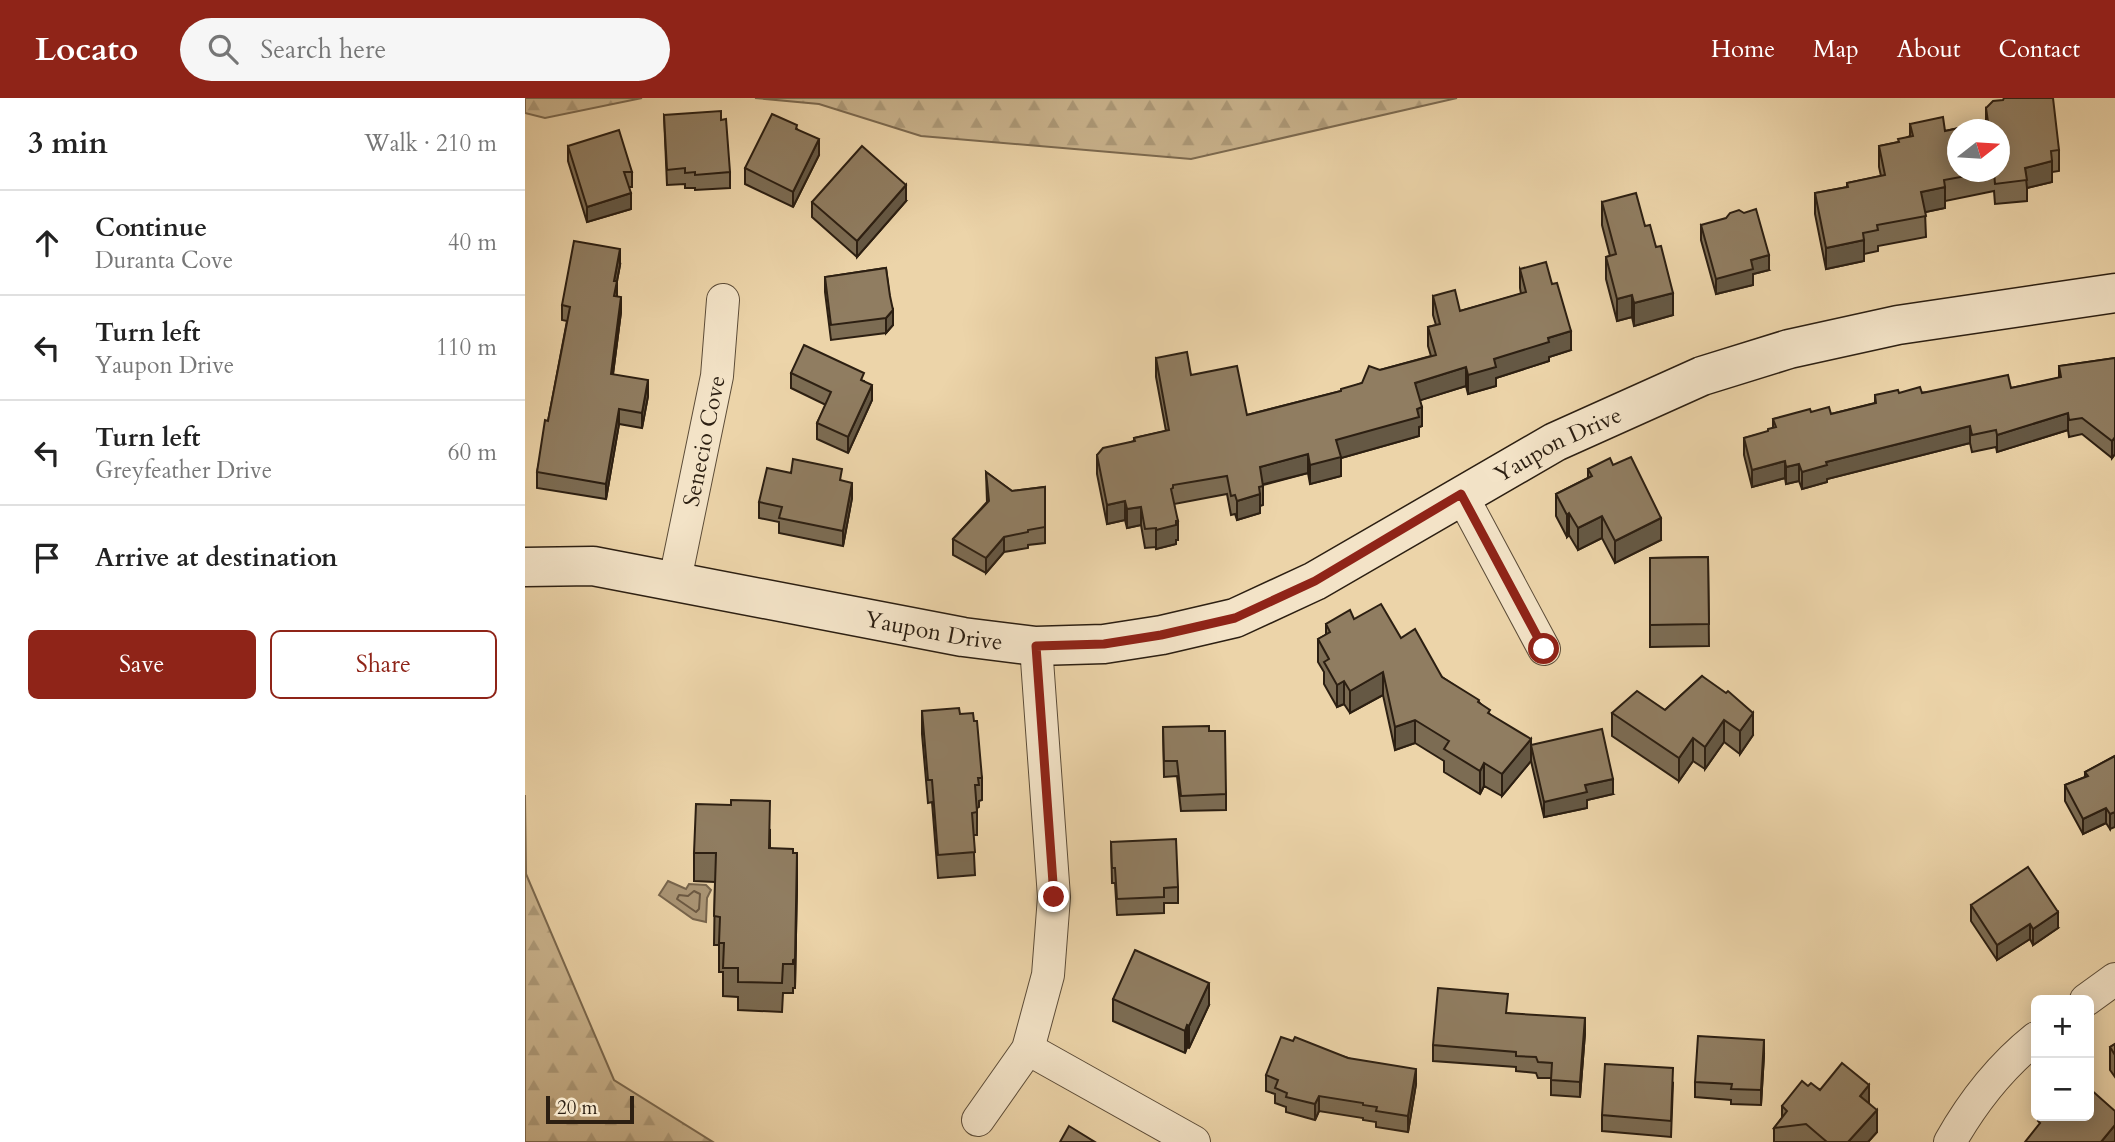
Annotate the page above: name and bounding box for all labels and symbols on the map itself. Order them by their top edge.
north arrow [1947,119,2010,182]
street label: Senecio Cove [675,373,732,509]
street label: Yaupon Drive [1488,399,1626,490]
street label: Yaupon Drive [862,603,1005,657]
route start [1528,633,1559,664]
route end [1038,881,1069,912]
scale bar [546,1093,633,1125]

